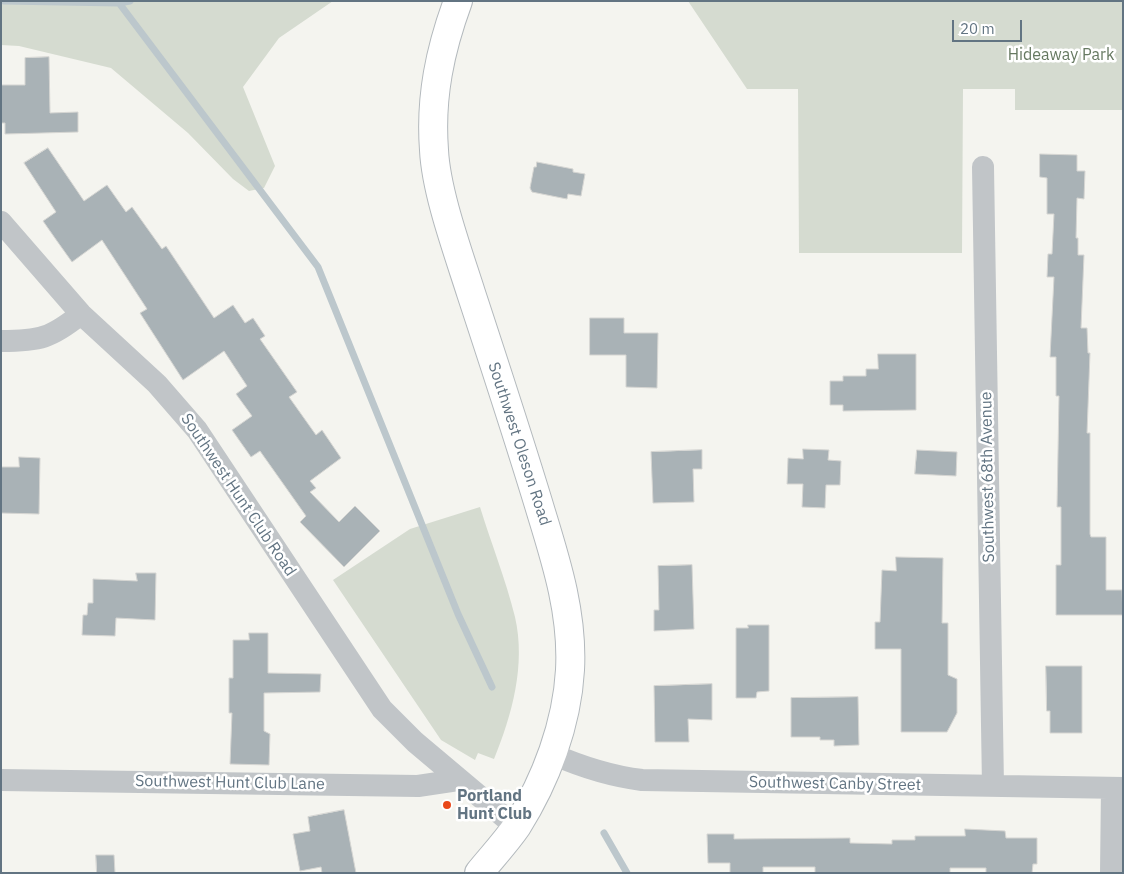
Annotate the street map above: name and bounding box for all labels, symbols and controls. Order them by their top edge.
scale bar [954,10,1024,42]
text: 20 m [960,19,995,38]
park label: Hideaway Park [1008,45,1114,65]
street label: Southwest Oleson Road [483,360,555,528]
street label: Southwest 68th Avenue [977,391,999,563]
street label: Southwest Hunt Club Road [176,410,300,580]
street label: Southwest Hunt Club Lane [135,772,325,794]
street label: Southwest Canby Street [749,773,921,795]
place label: Portland Hunt Club [457,786,532,824]
marker: Portland Hunt Club [441,799,453,811]

